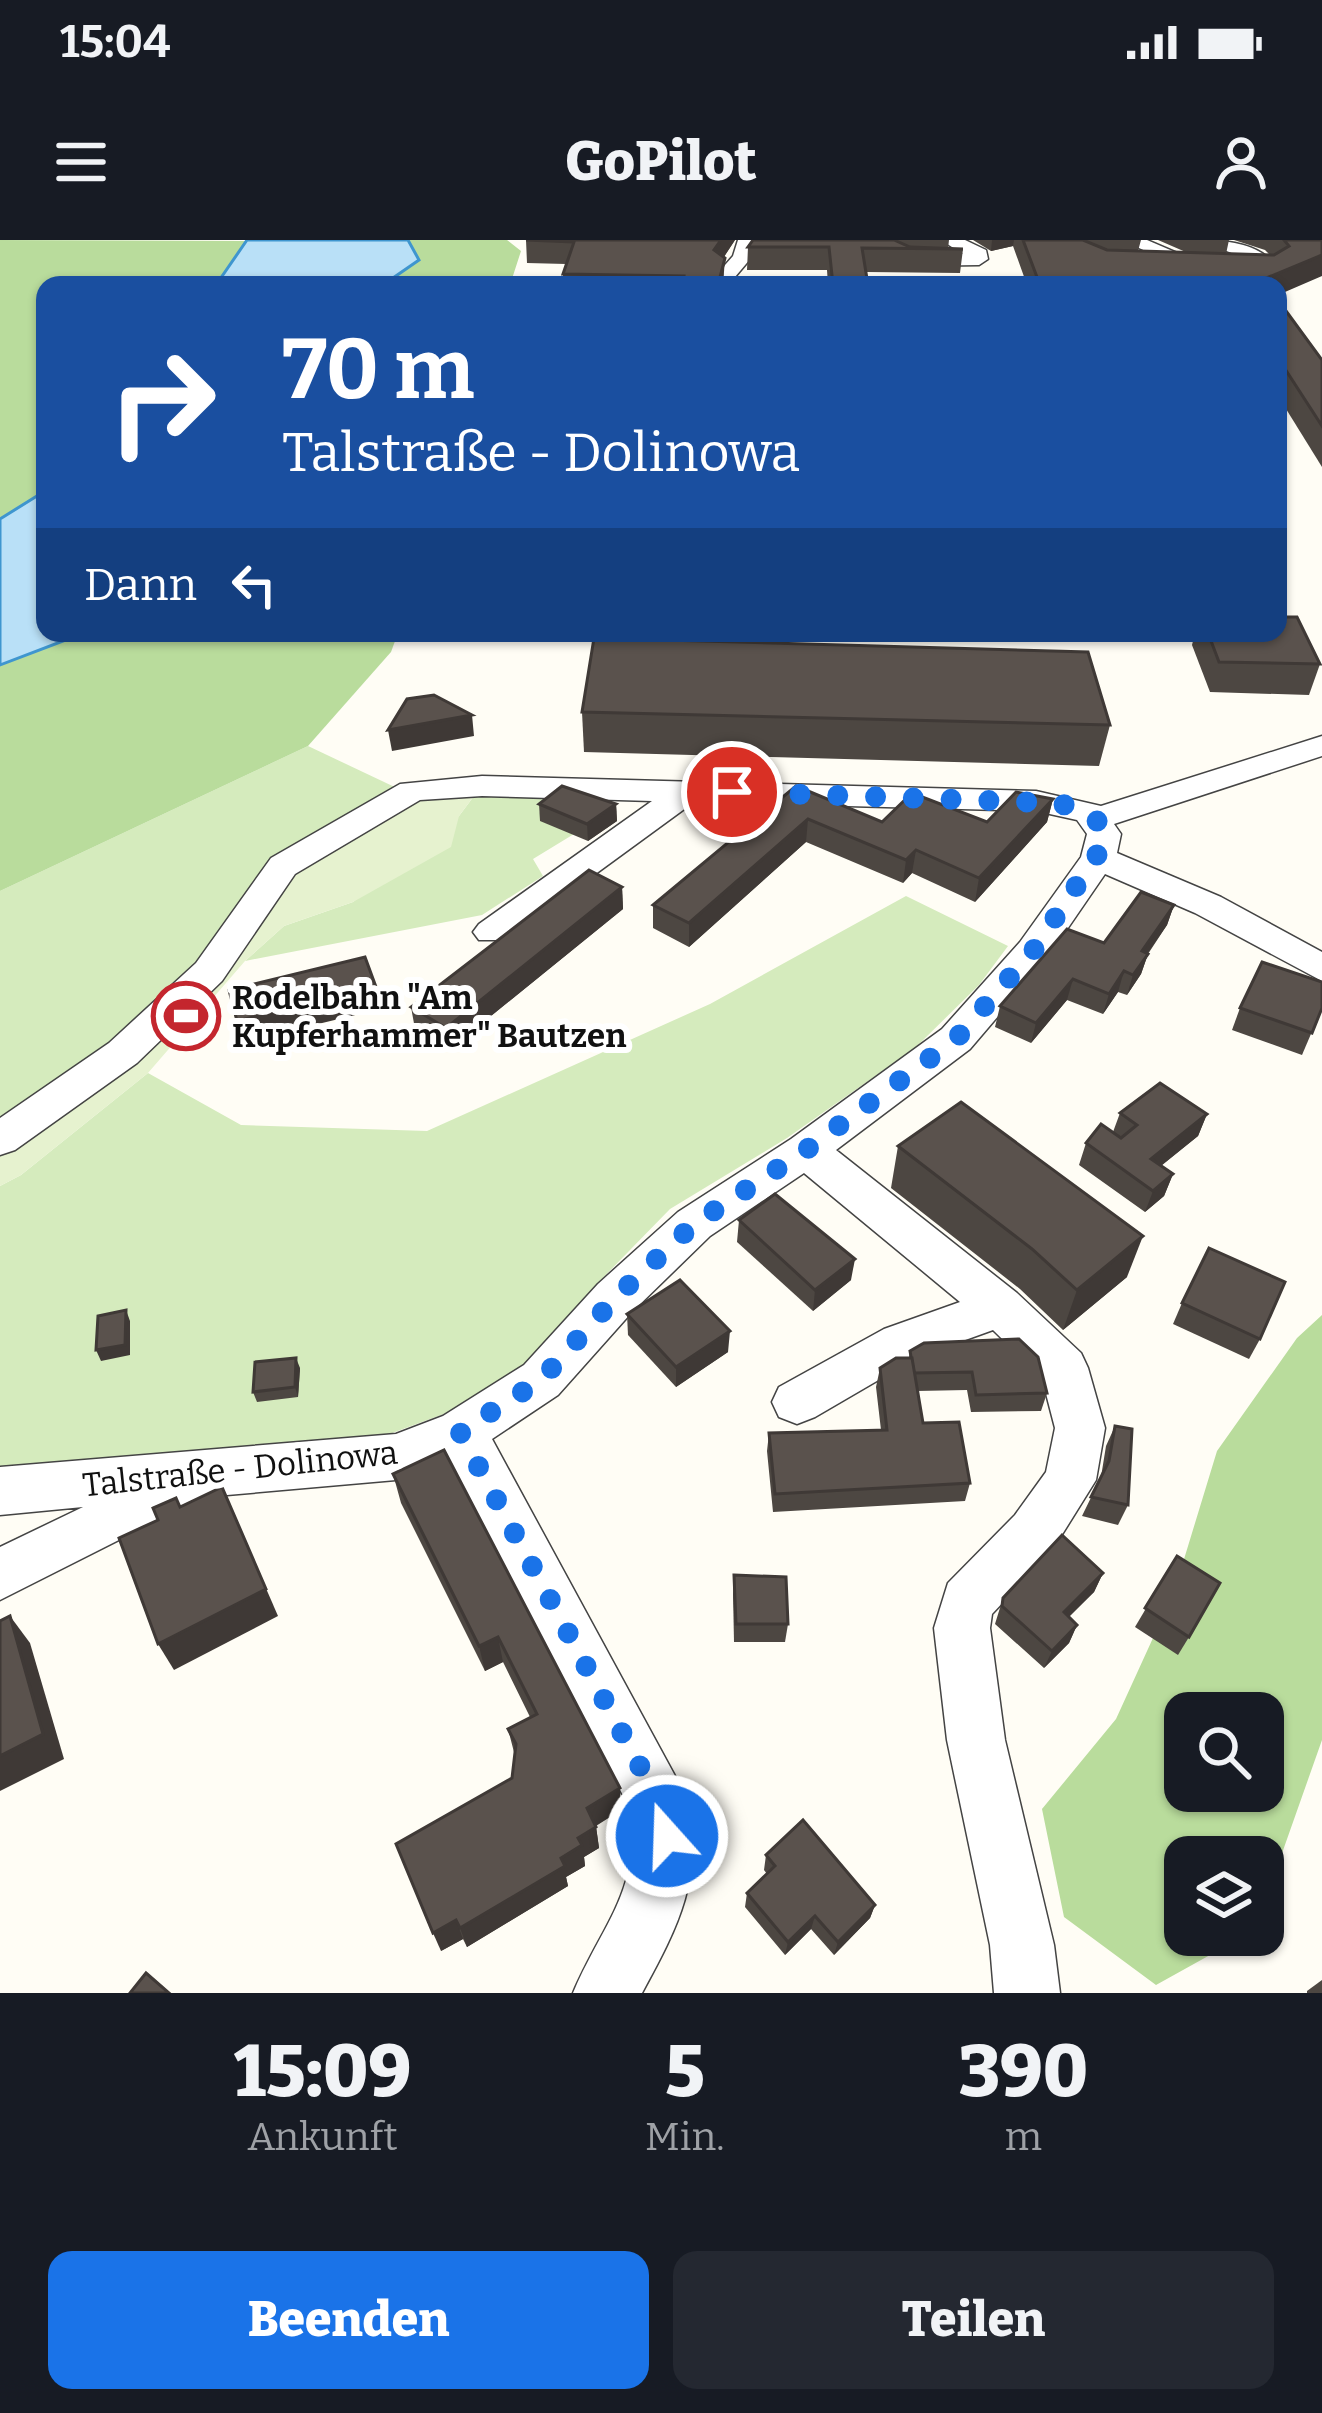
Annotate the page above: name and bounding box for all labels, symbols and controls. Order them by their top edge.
text: 15:04 [60,15,171,69]
icon: menu [48,129,114,195]
icon: person [1208,129,1274,195]
text: GoPilot [565,130,757,194]
text: 70 m [282,319,474,420]
icon: right [84,324,240,480]
text: Talstraße - Dolinowa [282,421,800,485]
icon: left [221,552,287,618]
text: Dann [84,558,197,612]
pin [681,741,783,843]
icon: arrive [699,759,765,825]
place label: Rodelbahn "Am Kupferhammer" Bautzen [232,978,626,1056]
sports icon: Rodelbahn "Am Kupferhammer" Bautzen [151,981,221,1051]
street label: Talstraße - Dolinowa [81,1433,400,1505]
map controls [1164,1692,1284,1956]
button: search [1164,1692,1284,1812]
position arrow [604,1773,730,1899]
button: layers [1164,1836,1284,1956]
text: 15:09 [234,2029,411,2115]
text: 5 [665,2029,705,2115]
text: 390 [958,2029,1088,2115]
text: Ankunft [247,2114,398,2160]
text: Min. [645,2114,725,2160]
text: m [1005,2114,1042,2160]
button: Beenden [48,2251,649,2389]
button: Teilen [673,2251,1274,2389]

